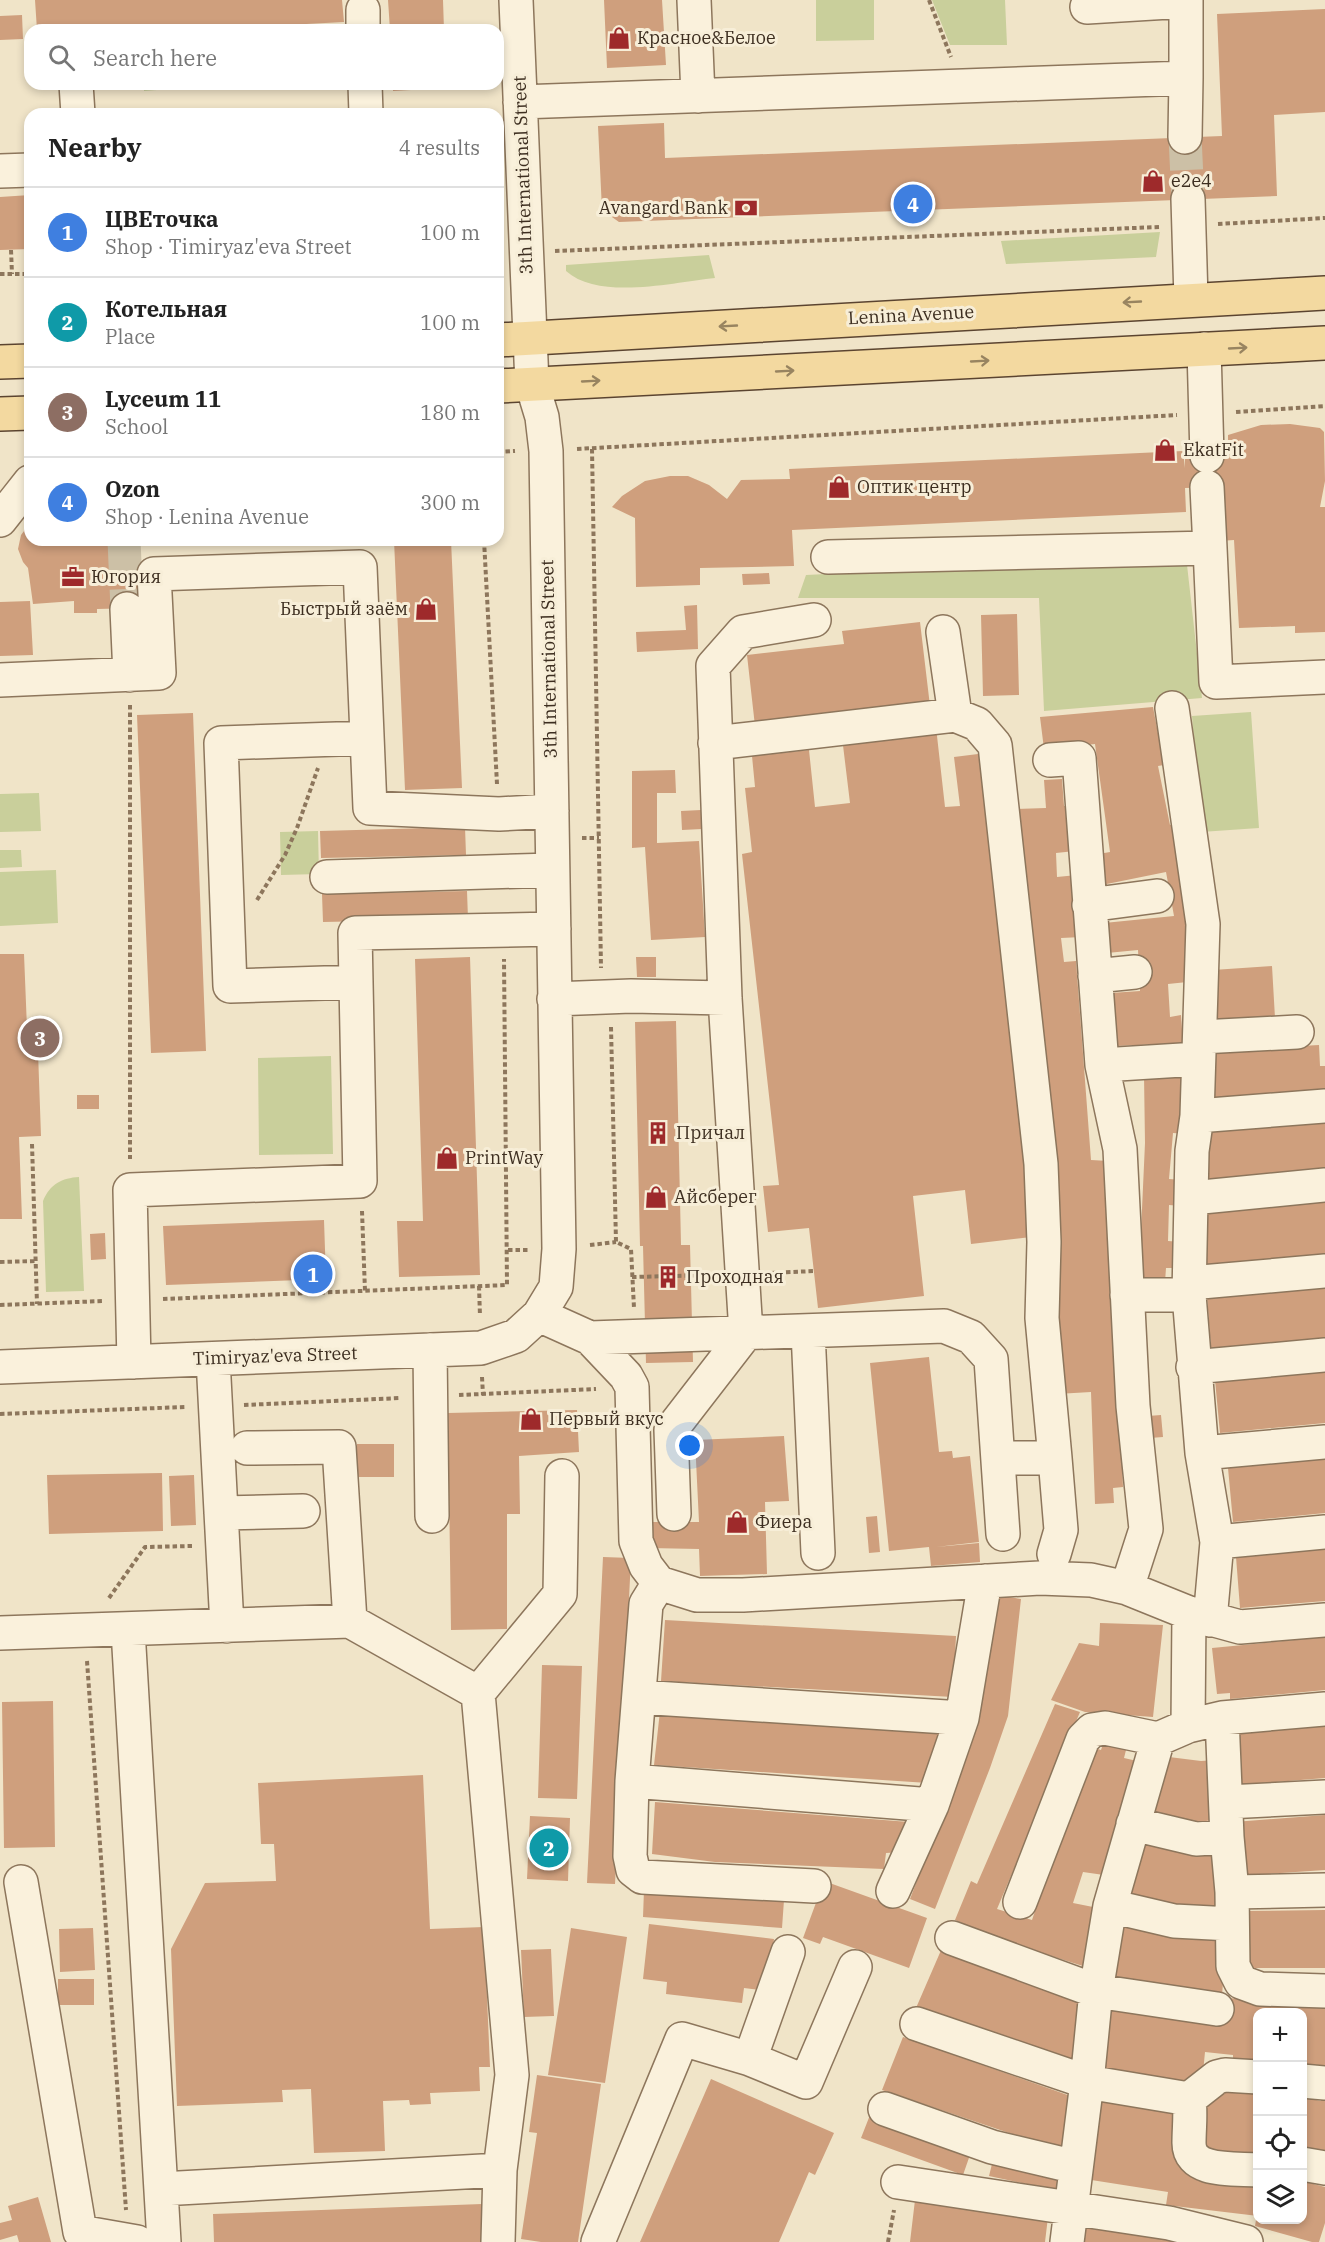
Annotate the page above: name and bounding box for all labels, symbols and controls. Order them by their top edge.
search box [24,24,504,90]
shop icon: Красное&Белое [606,25,632,51]
place label: Красное&Белое [637,26,776,49]
icon: search [45,41,78,74]
text: Search here [93,43,217,72]
street label: 3th International Street [508,75,537,275]
text: Nearby [48,130,142,164]
text: 4 results [399,134,480,161]
shop icon: е2е4 [1140,168,1166,194]
place label: е2е4 [1171,169,1212,192]
pin: 4 [894,182,932,226]
bank icon: Avangard Bank [733,195,759,221]
place label: Avangard Bank [599,196,728,219]
text: ЦВЕточка [105,204,219,233]
text: 1 [62,219,74,246]
text: 100 m [420,219,480,246]
text: Shop · Timiryaz'eva Street [105,233,352,260]
text: Котельная [105,294,227,323]
one-way arrow [1123,297,1143,308]
street label: Lenina Avenue [847,300,975,329]
text: 2 [62,309,74,336]
text: 100 m [420,309,480,336]
one-way arrow [719,321,739,332]
text: Place [105,323,155,350]
one-way arrow [1227,342,1247,353]
one-way arrow [970,355,990,366]
one-way arrow [775,365,795,376]
one-way arrow [580,375,600,386]
text: Lyceum 11 [105,384,221,413]
text: 3 [62,399,74,426]
text: 180 m [420,399,480,426]
text: School [105,413,168,440]
shop icon: EkatFit [1152,437,1178,463]
place label: EkatFit [1183,438,1244,461]
text: Ozon [105,474,160,503]
shop icon: Оптик центр [826,474,852,500]
place label: Оптик центр [857,475,972,498]
text: 4 [62,489,74,516]
text: 300 m [420,489,480,516]
text: Shop · Lenina Avenue [105,503,309,530]
street label: 3th International Street [535,559,562,759]
office icon: Югория [60,564,86,590]
place label: Югория [91,565,161,588]
shop icon: Быстрый заём [413,596,439,622]
place label: Быстрый заём [280,597,408,620]
pin: 3 [20,1016,60,1060]
building icon: Причал [645,1120,671,1146]
place label: Причал [676,1121,745,1144]
shop icon: PrintWay [434,1145,460,1171]
place label: PrintWay [465,1146,544,1169]
shop icon: Айсберег [643,1184,669,1210]
place label: Айсберег [674,1185,757,1208]
pin: 1 [294,1252,332,1296]
building icon: Проходная [655,1264,681,1290]
place label: Проходная [686,1265,784,1288]
street label: Timiryaz'eva Street [192,1341,358,1370]
shop icon: Первый вкус [518,1406,544,1432]
place label: Первый вкус [549,1407,664,1430]
your location [675,1431,704,1460]
shop icon: Фиера [724,1509,750,1535]
place label: Фиера [755,1510,813,1533]
pin: 2 [530,1826,568,1870]
map controls [1253,2008,1307,2224]
button: + [1253,2008,1307,2062]
button: − [1253,2062,1307,2116]
button: locate [1253,2116,1307,2170]
button: layers [1253,2170,1307,2224]

